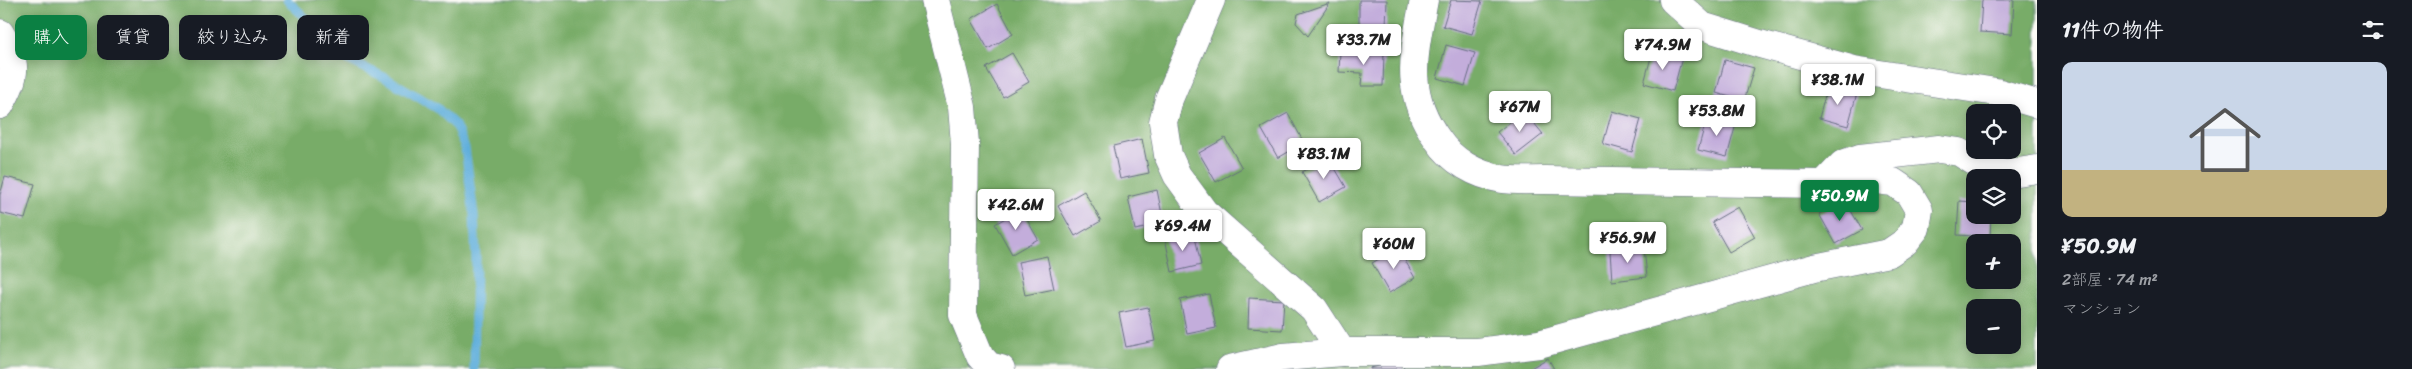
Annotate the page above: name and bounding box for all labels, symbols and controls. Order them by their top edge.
text: 11件の物件 [2062,11,2164,49]
chip: 購入 [15,15,87,60]
chip: 賃貸 [97,15,169,60]
chip: 絞り込み [179,15,287,60]
chip: 新着 [297,15,369,60]
icon: filters [2359,16,2387,44]
pin: ¥33.7M [1323,23,1405,66]
text: ¥33.7M [1337,25,1391,54]
pin: ¥74.9M [1622,28,1704,71]
text: ¥74.9M [1635,30,1691,59]
pin: ¥38.1M [1797,64,1879,106]
text: ¥38.1M [1812,65,1864,94]
pin: ¥67M [1490,90,1550,133]
text: ¥67M [1500,92,1540,121]
pin: ¥53.8M [1676,94,1758,137]
icon: home [2180,95,2270,185]
text: ¥53.8M [1690,96,1744,125]
map controls [1966,104,2021,354]
button: locate [1966,104,2021,159]
pin: ¥83.1M [1283,138,1365,180]
text: ¥83.1M [1298,139,1350,168]
button: layers [1966,169,2021,224]
pin: ¥50.9M [1799,180,1881,222]
text: ¥50.9M [1812,181,1868,210]
pin: ¥42.6M [975,188,1057,231]
text: ¥42.6M [988,190,1044,219]
pin: ¥69.4M [1142,210,1224,252]
text: ¥69.4M [1155,211,1211,240]
pin: ¥56.9M [1587,222,1669,264]
text: ¥56.9M [1600,223,1656,252]
text: ¥50.9M [2062,227,2136,265]
pin: ¥60M [1364,228,1424,270]
text: ¥60M [1373,229,1415,258]
button: + [1966,234,2021,289]
text: 2部屋 · 74 m² [2062,265,2158,294]
text: マンション [2062,294,2141,323]
button: − [1966,299,2021,354]

